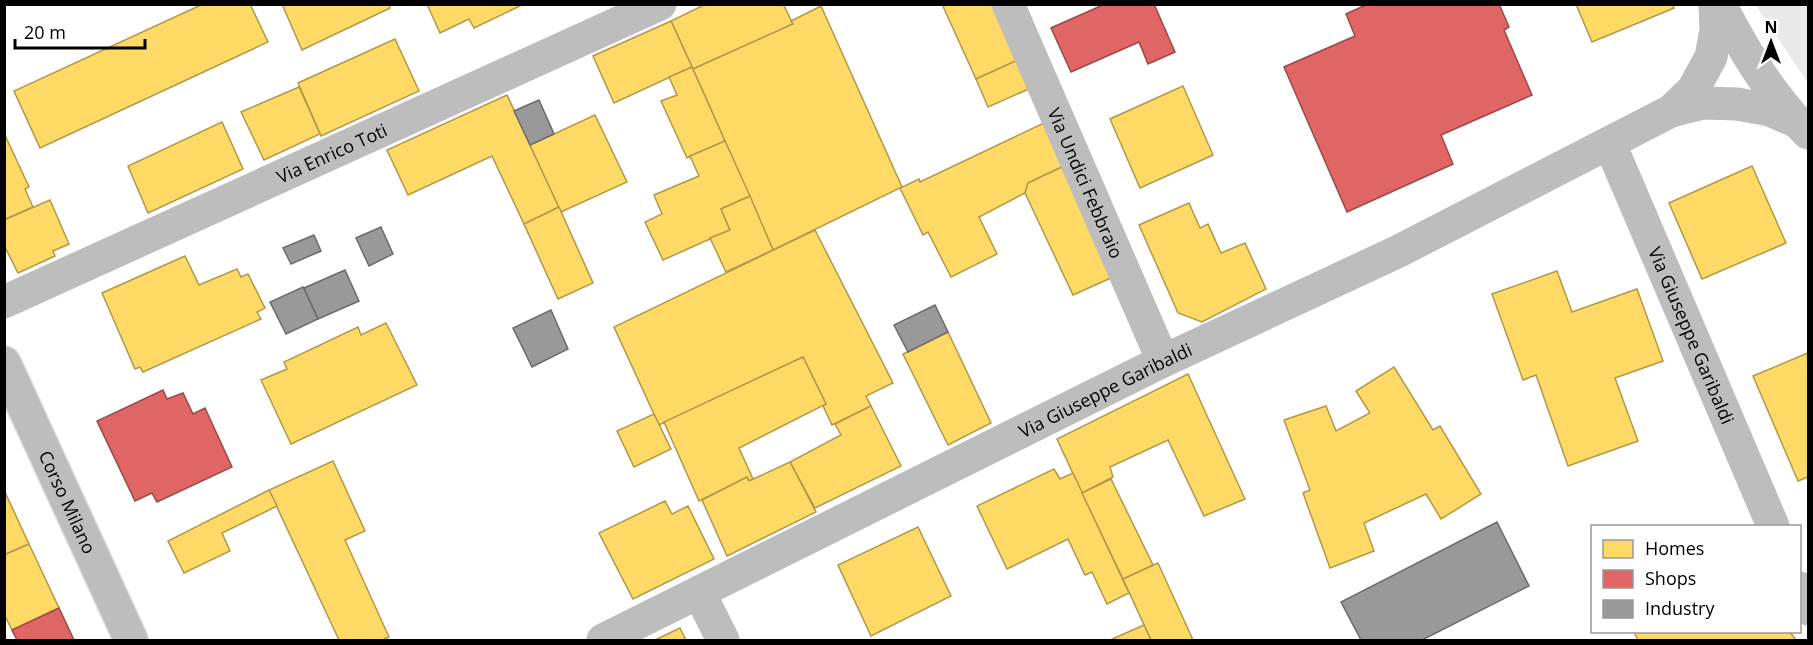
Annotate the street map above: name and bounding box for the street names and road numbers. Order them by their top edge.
street label: Via Undici Febbraio [1042,104,1129,262]
street label: Via Enrico Toti [273,118,391,189]
street label: Via Giuseppe Garibaldi [1643,243,1740,428]
street label: Via Giuseppe Garibaldi [1015,337,1196,443]
street label: Corso Milano [34,447,102,557]

